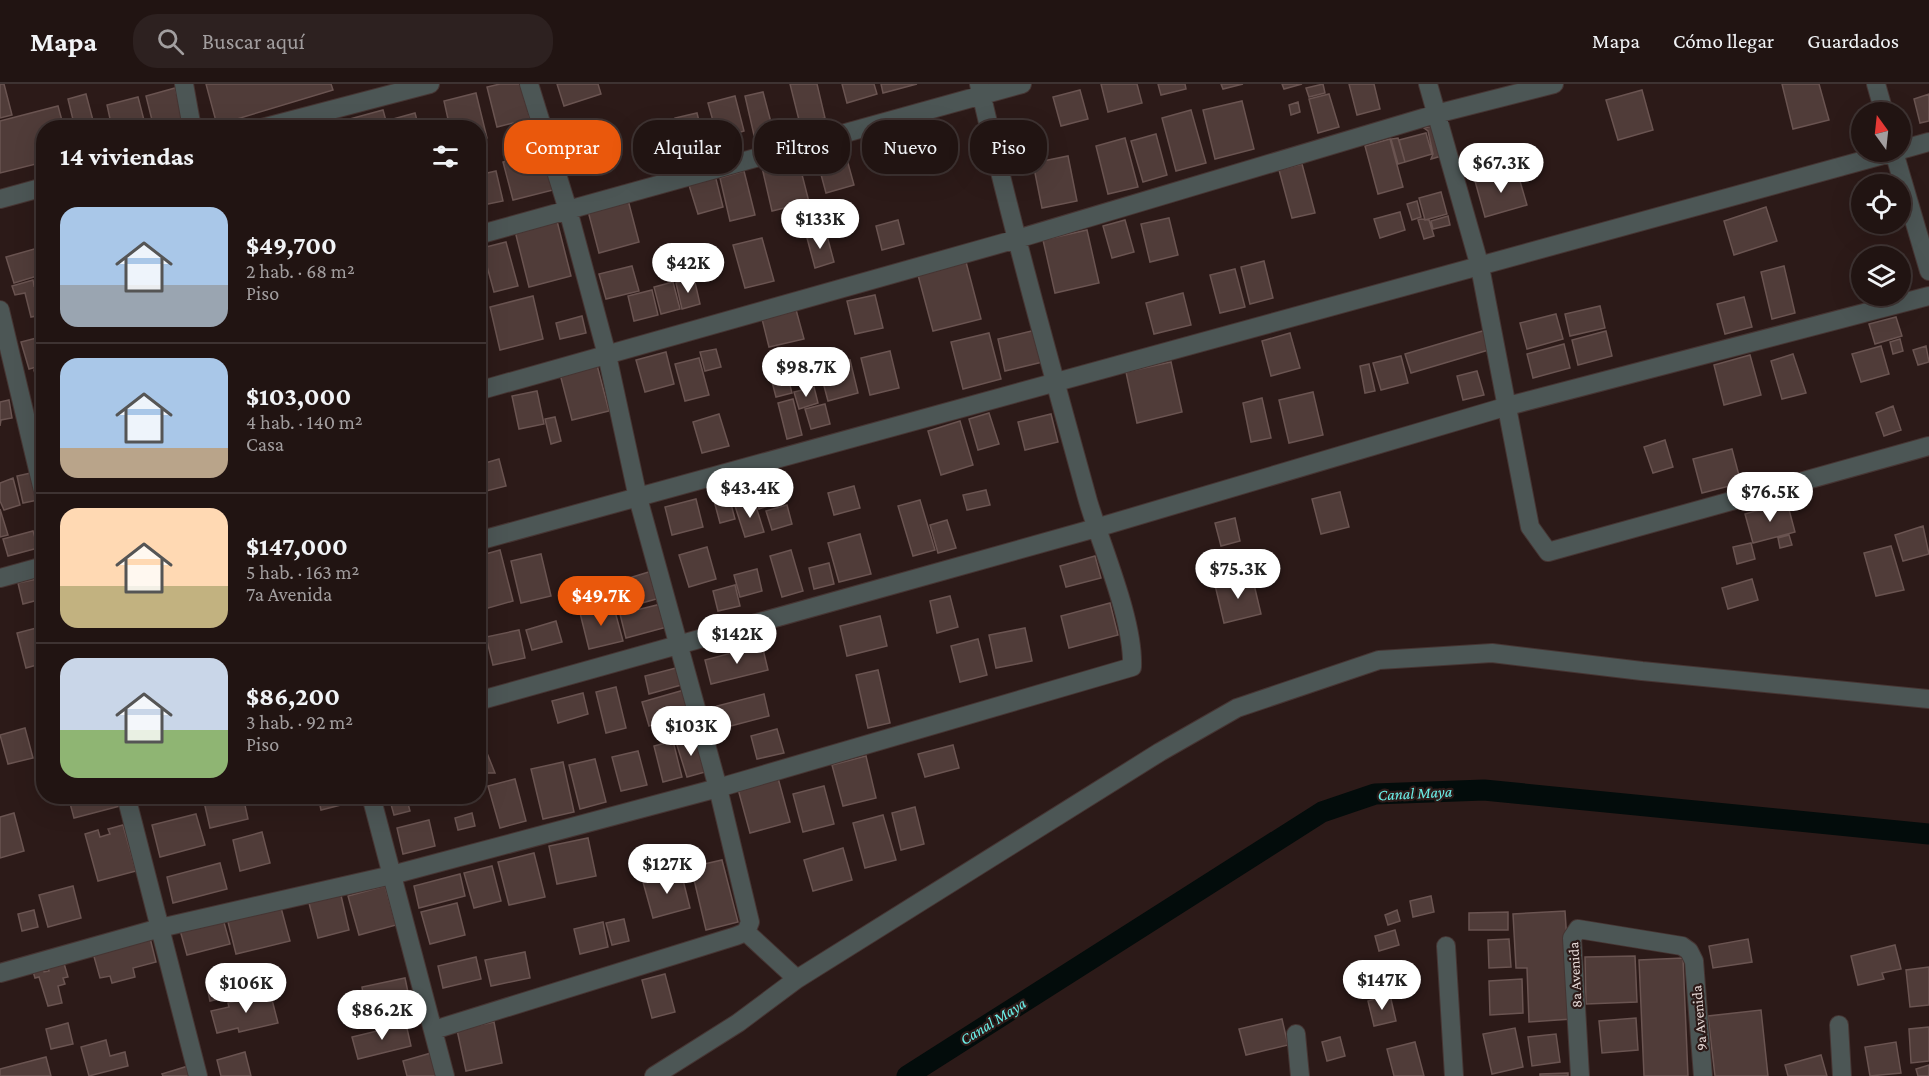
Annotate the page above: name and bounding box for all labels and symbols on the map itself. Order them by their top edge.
north arrow [1851,102,1911,162]
pin: $67.3K [1452,143,1550,194]
pin: $133K [778,199,862,250]
pin: $42K [652,243,724,294]
pin: $98.7K [757,347,855,398]
pin: $43.4K [701,468,799,519]
pin: $76.5K [1721,472,1819,523]
pin: $75.3K [1189,549,1287,600]
pin: $49.7K [552,576,650,627]
pin: $142K [695,614,779,665]
pin: $103K [649,706,733,757]
water label: Canal Maya [1377,783,1453,804]
pin: $127K [625,844,709,895]
street label: 8a Avenida [1565,941,1585,1008]
pin: $147K [1340,960,1424,1011]
pin: $106K [204,963,288,1014]
street label: 9a Avenida [1688,984,1710,1051]
pin: $86.2K [333,990,431,1041]
water label: Canal Maya [957,994,1030,1049]

